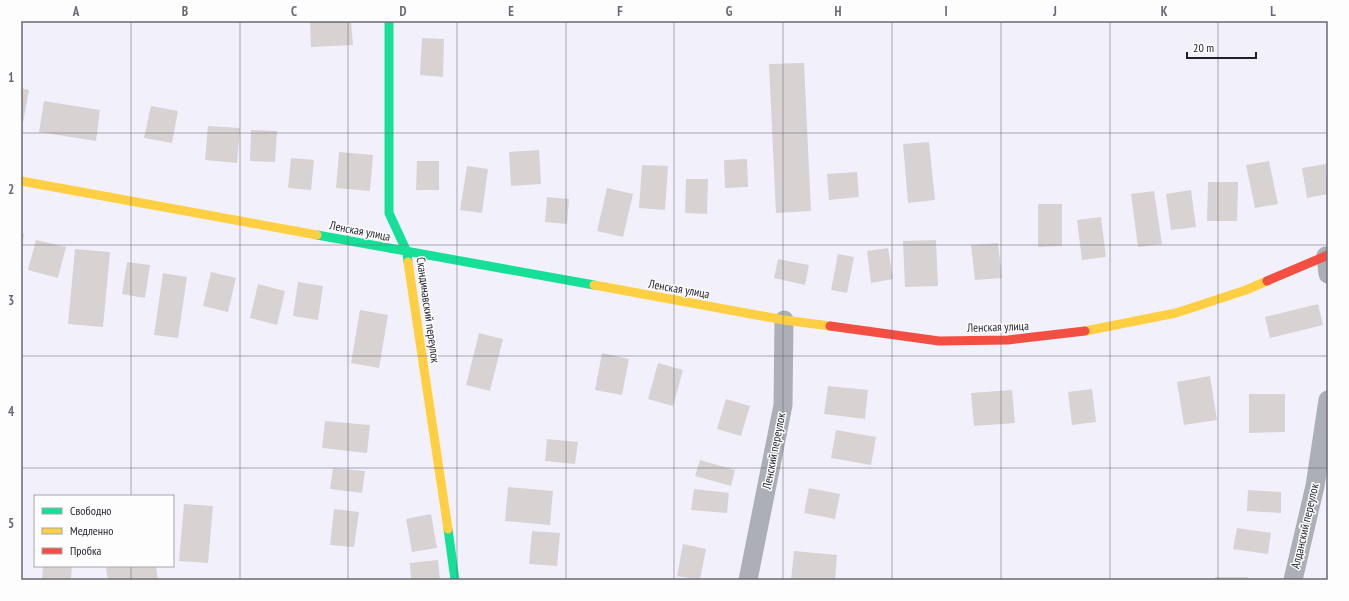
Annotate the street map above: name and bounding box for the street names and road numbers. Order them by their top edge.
street label: Ленская улица [327,217,392,244]
street label: Скандинавский переулок [414,256,443,364]
street label: Ленская улица [646,276,711,301]
street label: Ленская улица [966,318,1029,335]
street label: Ленский переулок [759,411,788,491]
street label: Алданский переулок [1287,482,1322,570]

